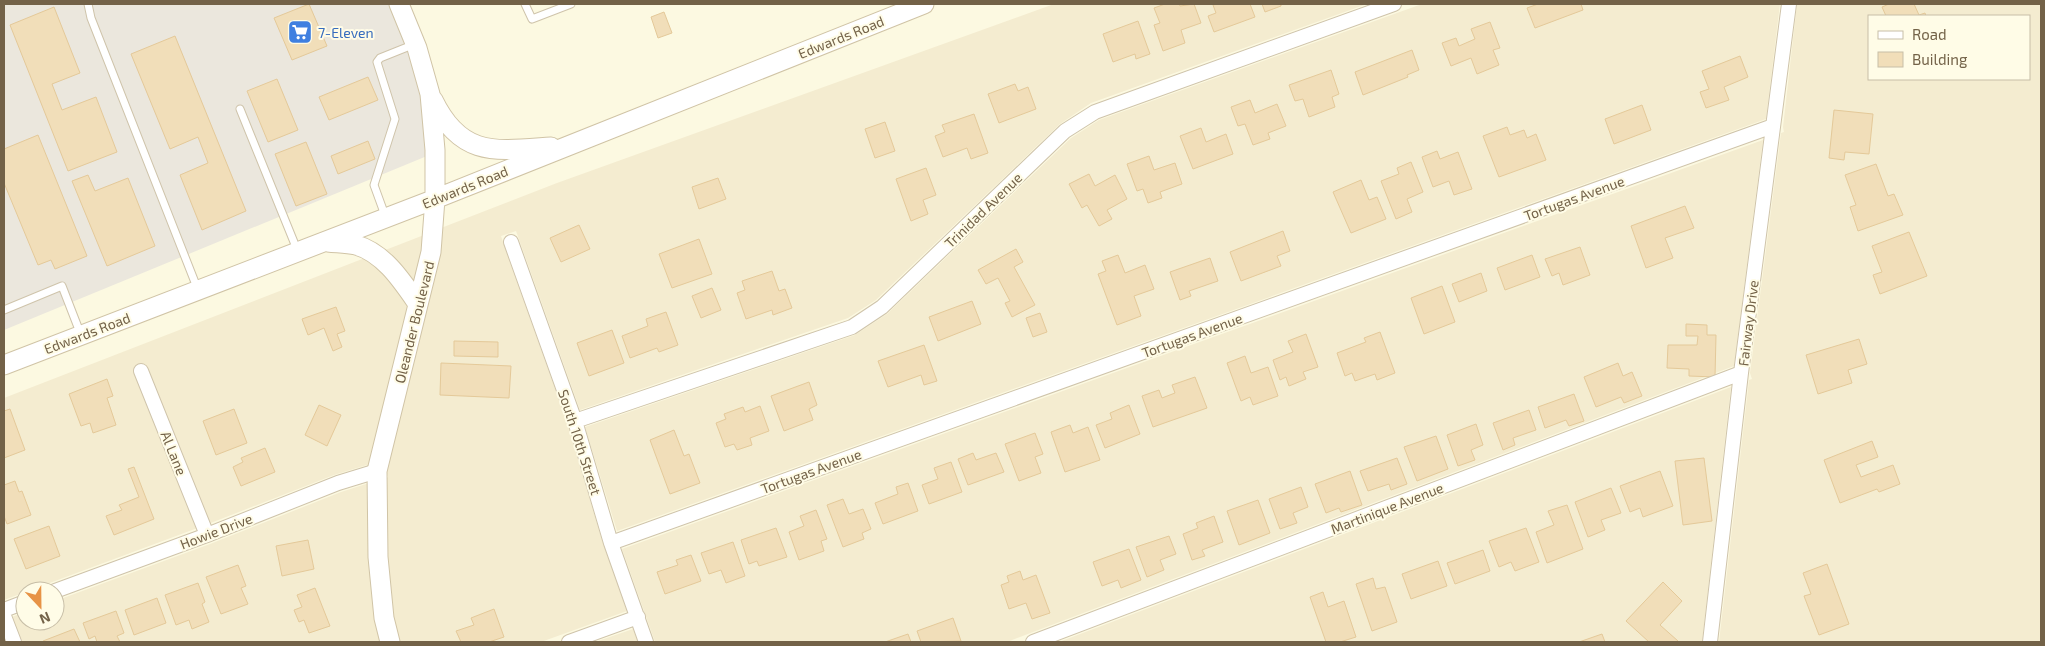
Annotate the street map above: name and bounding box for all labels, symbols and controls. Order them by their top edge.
street label: Edwards Road [796,12,886,62]
legend [1868,15,2030,80]
supermarket icon: 7-Eleven [287,19,313,45]
place label: 7-Eleven [318,24,374,41]
text: Road [1912,25,1947,43]
text: Building [1912,50,1968,68]
street label: Edwards Road [420,162,510,212]
street label: Trinidad Avenue [941,169,1025,251]
street label: Tortugas Avenue [1521,172,1627,224]
street label: Oleander Boulevard [391,259,437,385]
street label: Fairway Drive [1734,279,1762,367]
street label: Edwards Road [41,309,133,357]
street label: Tortugas Avenue [1139,309,1245,361]
street label: South 10th Street [555,387,605,497]
street label: Al Lane [157,428,191,478]
street label: Tortugas Avenue [758,445,864,497]
street label: Martinique Avenue [1328,479,1446,537]
street label: Howie Drive [177,509,255,553]
north arrow [15,581,65,631]
text: N [37,609,53,628]

